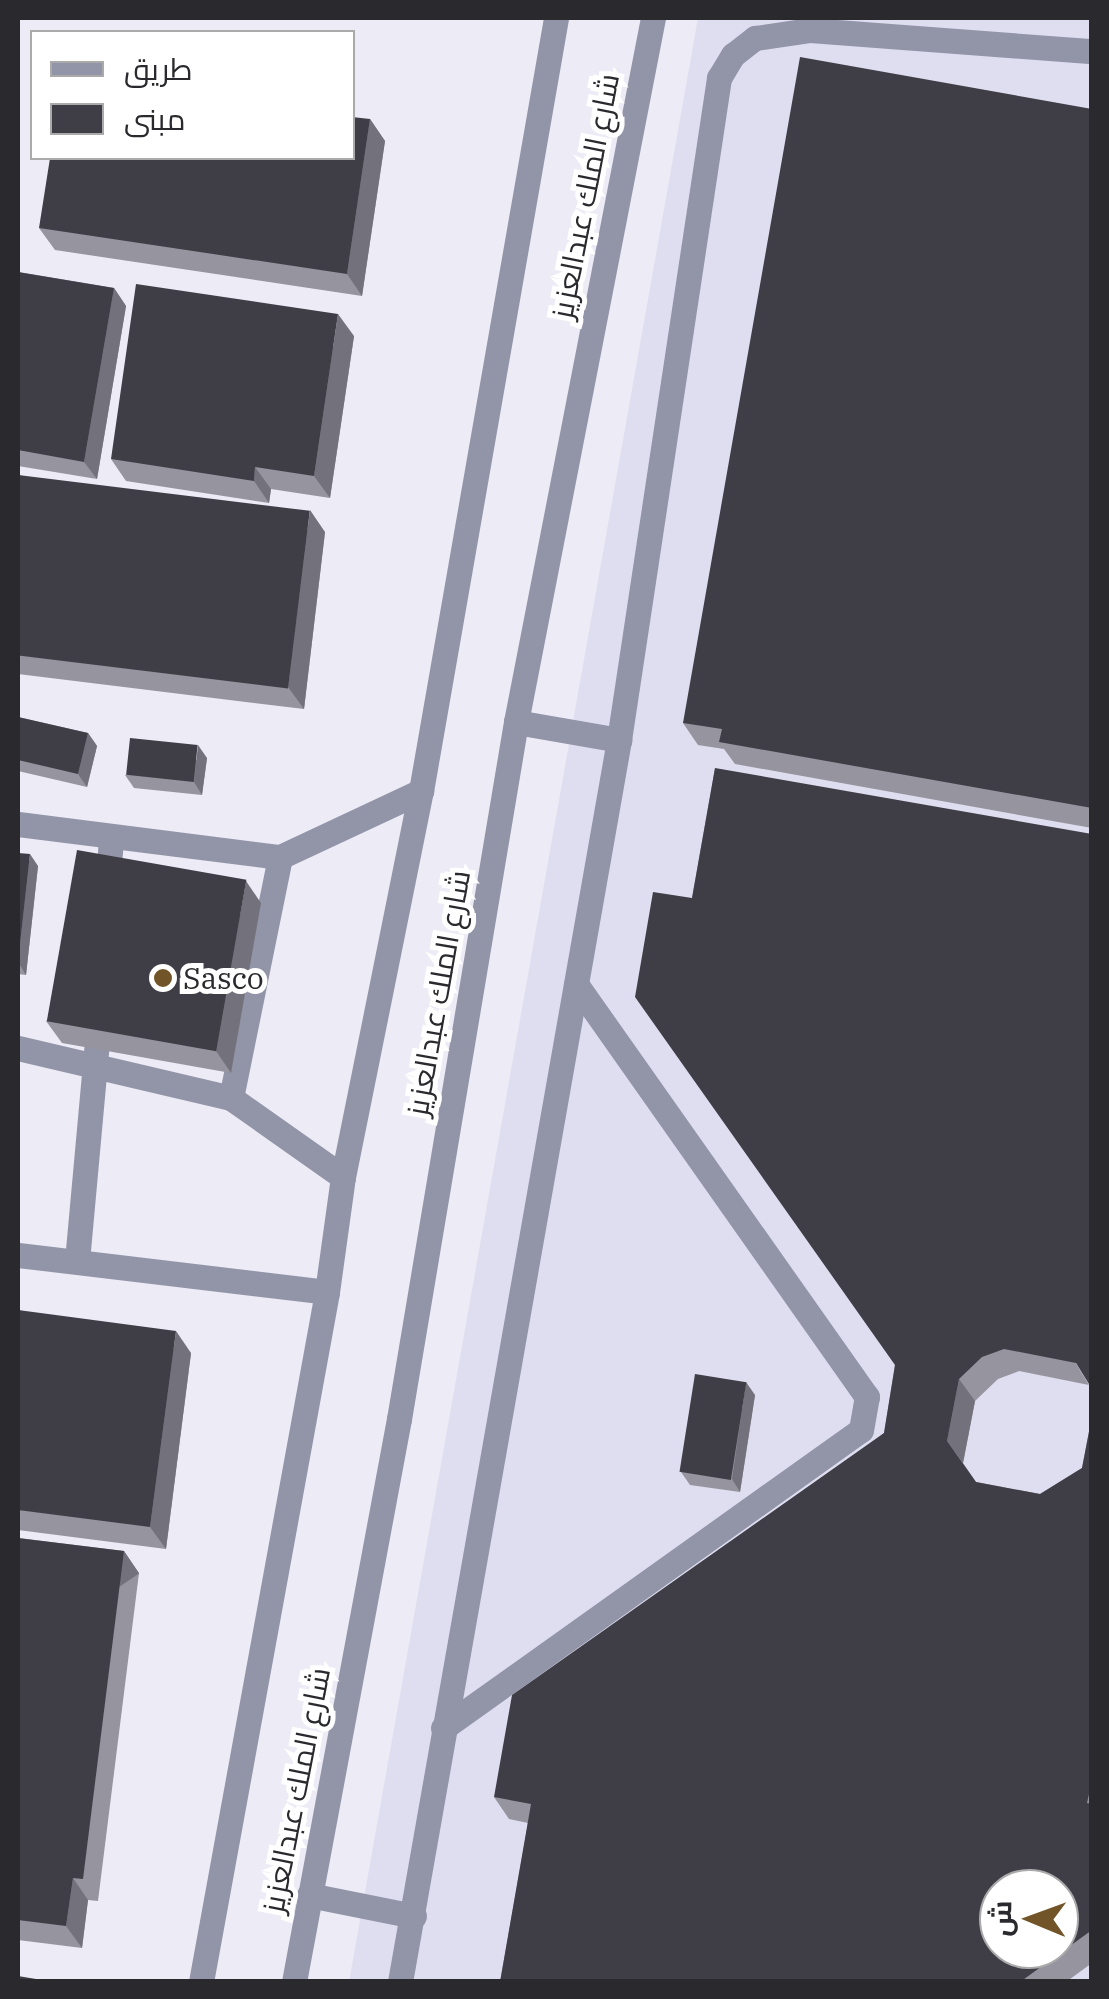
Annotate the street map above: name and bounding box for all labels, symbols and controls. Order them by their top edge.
legend [30,30,355,160]
text: طريق [124,49,193,88]
street label: شارع الملك عبدالعزيز [544,70,626,322]
text: مبنى [124,99,185,138]
street label: شارع الملك عبدالعزيز [399,867,477,1119]
place label: Sasco [183,960,264,996]
marker: Sasco [152,967,174,989]
street label: شارع الملك عبدالعزيز [255,1664,337,1916]
north arrow [979,1869,1079,1969]
text: ش [982,1900,1019,1937]

